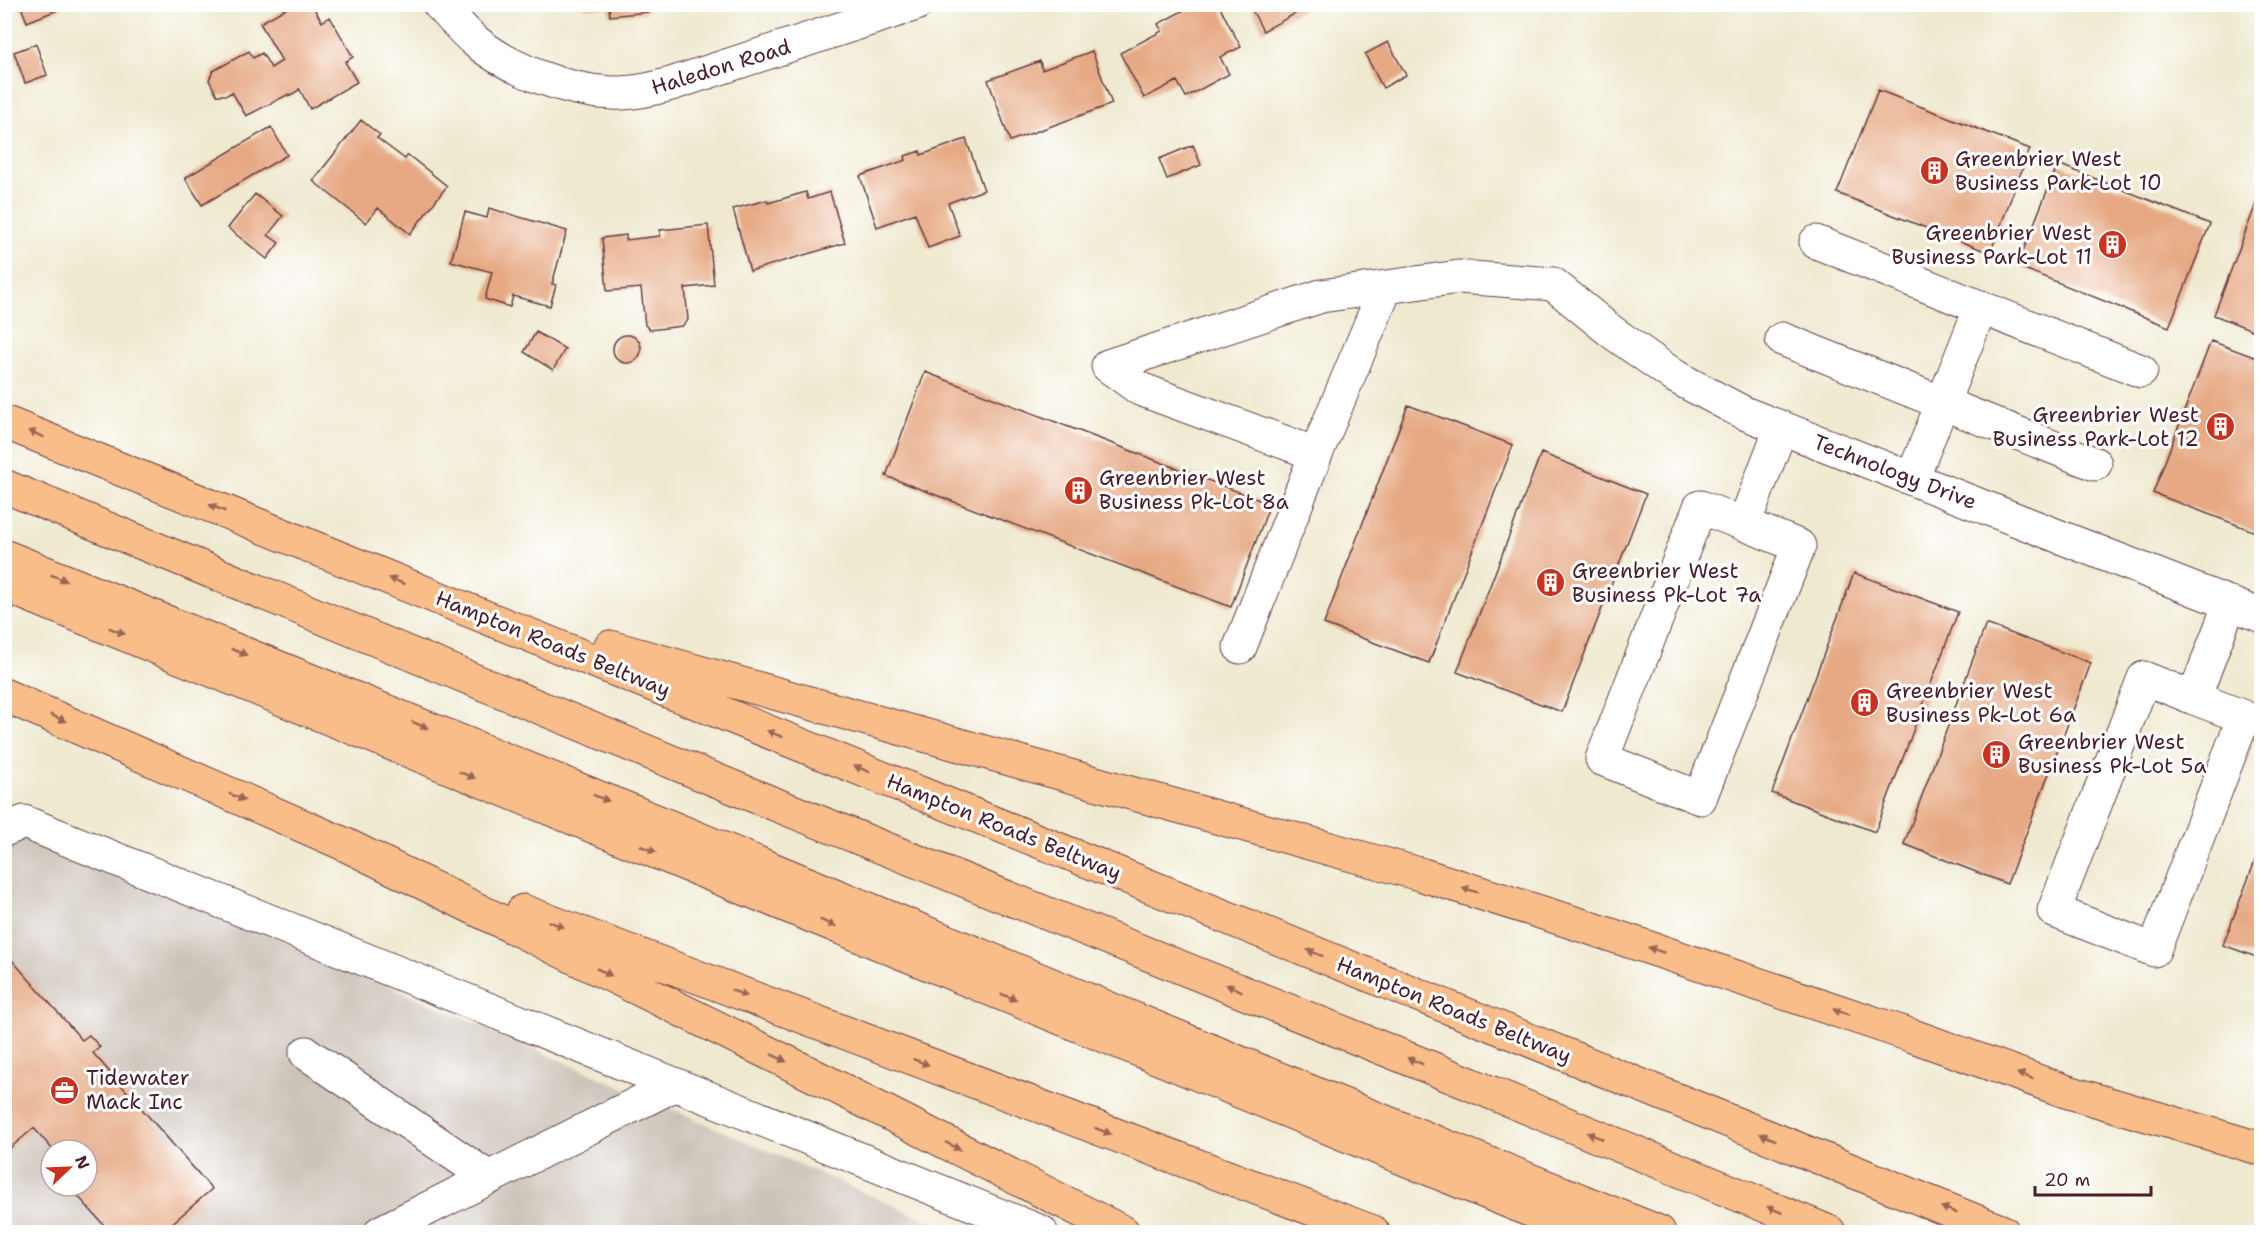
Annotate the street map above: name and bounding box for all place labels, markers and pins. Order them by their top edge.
place label: Greenbrier West Business Park-Lot 10 [1955,145,2162,197]
building icon: Greenbrier West Business Park-Lot 10 [1918,155,1950,187]
place label: Greenbrier West Business Park-Lot 11 [1891,219,2092,271]
building icon: Greenbrier West Business Park-Lot 11 [2097,229,2129,261]
place label: Greenbrier West Business Park-Lot 12 [1993,401,2199,453]
building icon: Greenbrier West Business Park-Lot 12 [2204,411,2236,443]
place label: Greenbrier West Business Pk-Lot 8a [1099,464,1289,516]
building icon: Greenbrier West Business Pk-Lot 8a [1062,474,1094,506]
place label: Greenbrier West Business Pk-Lot 7a [1572,557,1761,609]
building icon: Greenbrier West Business Pk-Lot 7a [1535,567,1567,599]
place label: Greenbrier West Business Pk-Lot 6a [1886,677,2076,729]
building icon: Greenbrier West Business Pk-Lot 6a [1849,687,1881,719]
place label: Greenbrier West Business Pk-Lot 5a [2018,728,2206,780]
building icon: Greenbrier West Business Pk-Lot 5a [1981,738,2013,770]
place label: Tidewater Mack Inc [86,1064,190,1116]
office icon: Tidewater Mack Inc [49,1074,81,1106]

